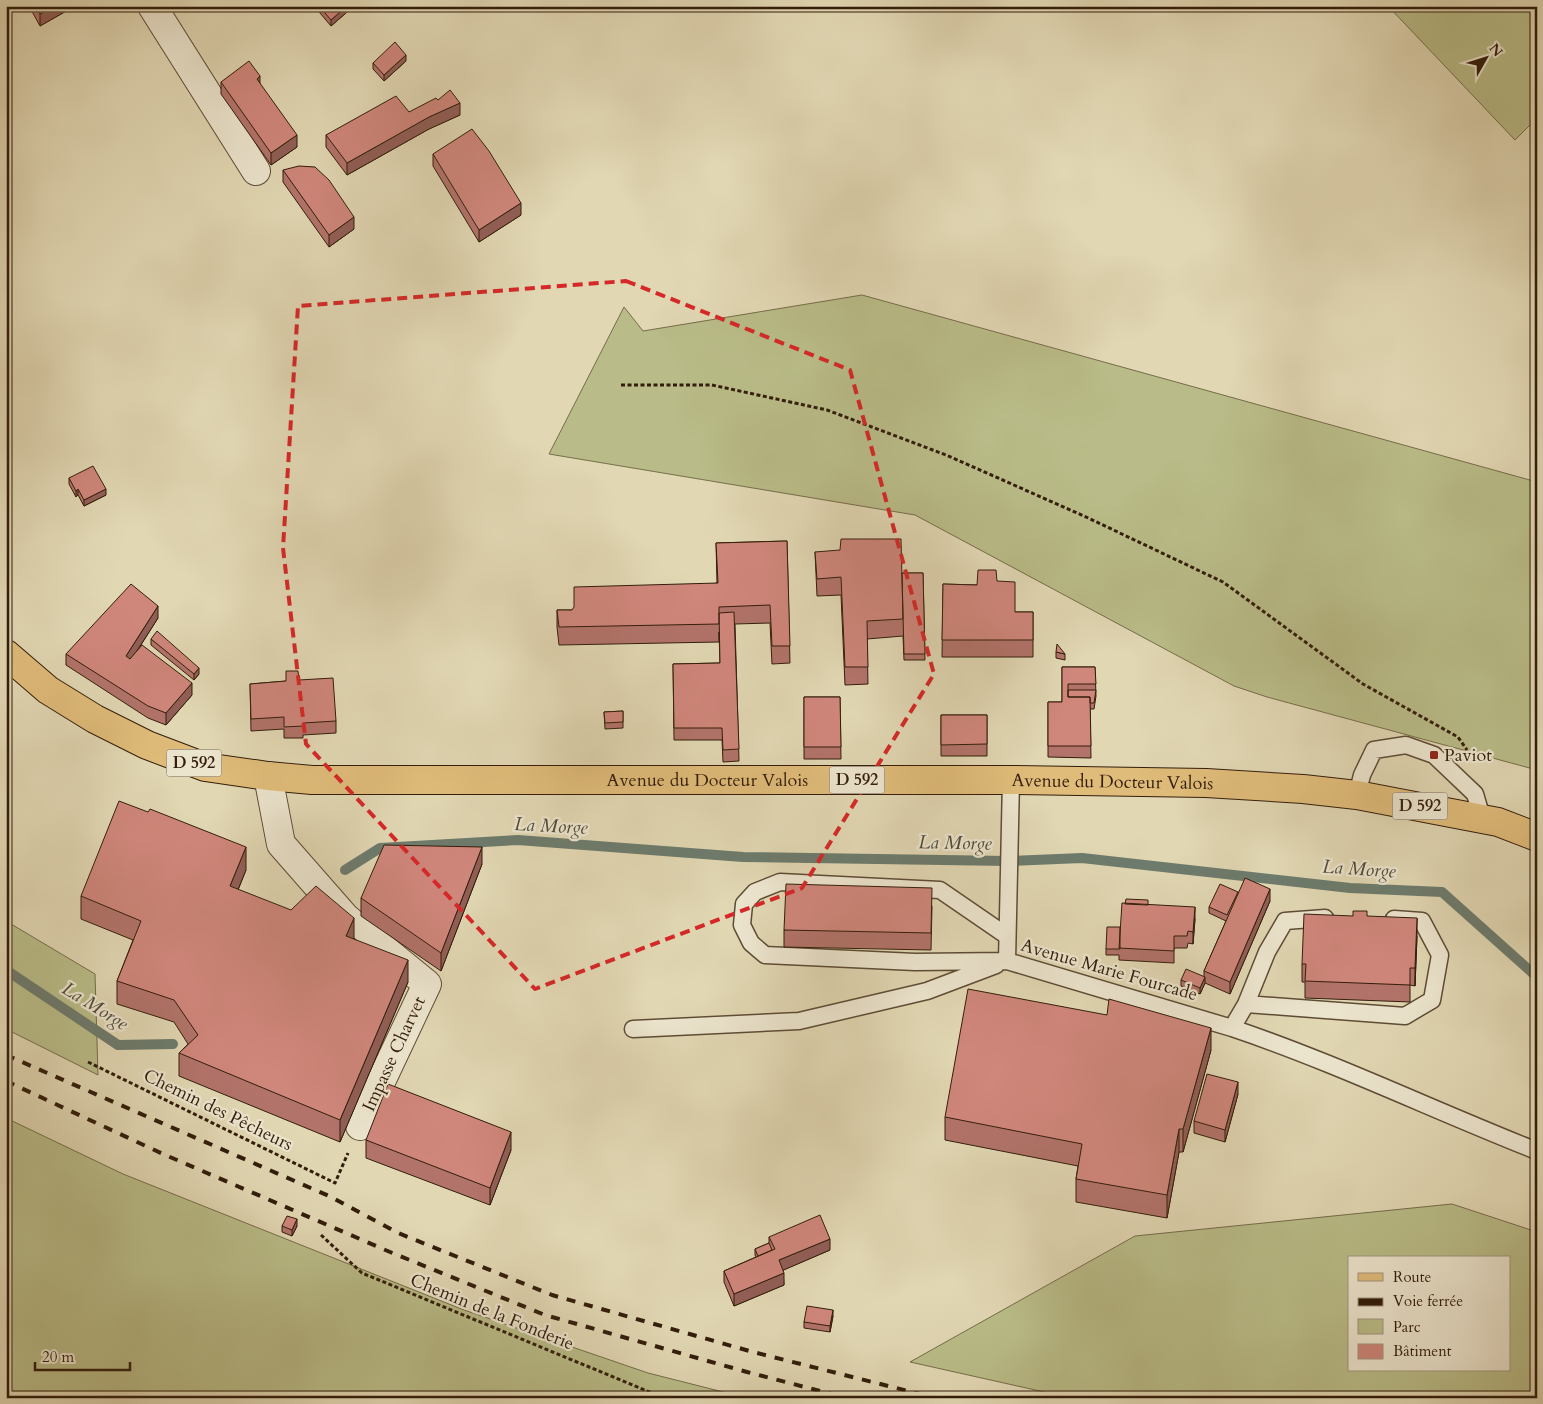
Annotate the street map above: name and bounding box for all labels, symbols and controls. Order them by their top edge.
north arrow [1460,32,1510,82]
text: N [1485,39,1507,61]
place label: Paviot [1444,743,1492,768]
marker: Paviot [1428,749,1440,761]
road number: D 592 [166,750,222,776]
road number: D 592 [830,766,884,794]
street label: Avenue du Docteur Valois [607,768,808,793]
street label: Avenue du Docteur Valois [1011,768,1214,796]
road number: D 592 [1392,792,1448,819]
water label: La Morge [514,811,589,841]
water label: La Morge [918,829,993,857]
water label: La Morge [1321,853,1397,885]
street label: Avenue Marie Fourcade [1018,933,1200,1007]
water label: La Morge [57,976,134,1037]
street label: Impasse Charvet [356,992,432,1116]
street label: Chemin des Pêcheurs [139,1063,297,1157]
legend [1348,1256,1510,1372]
text: Route [1393,1267,1431,1287]
street label: Chemin de la Fonderie [406,1268,578,1356]
text: Voie ferrée [1393,1291,1463,1311]
text: Parc [1393,1317,1421,1337]
scale bar [35,1339,130,1371]
text: Bâtiment [1393,1341,1452,1361]
text: 20 m [42,1347,74,1367]

